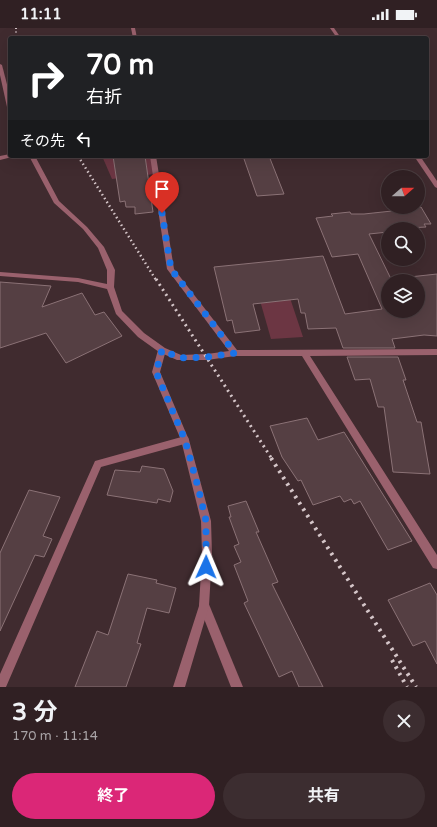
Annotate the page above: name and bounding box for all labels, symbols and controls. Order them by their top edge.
text: 11:11 [20,5,62,23]
text: 70 m [86,48,154,82]
icon: right [20,52,72,104]
text: 右折 [86,86,122,108]
icon: left [73,128,95,150]
text: その先 [20,132,65,150]
north arrow [381,170,425,214]
map controls [381,170,425,318]
pin [145,172,179,213]
icon: arrive [151,178,173,200]
button: search [381,222,425,266]
button: layers [381,274,425,318]
position arrow [185,546,227,588]
text: 3 分 [12,698,57,727]
button: close [383,700,425,742]
text: 170 m · 11:14 [12,728,98,744]
button: 終了 [12,773,215,819]
button: 共有 [223,773,425,819]

